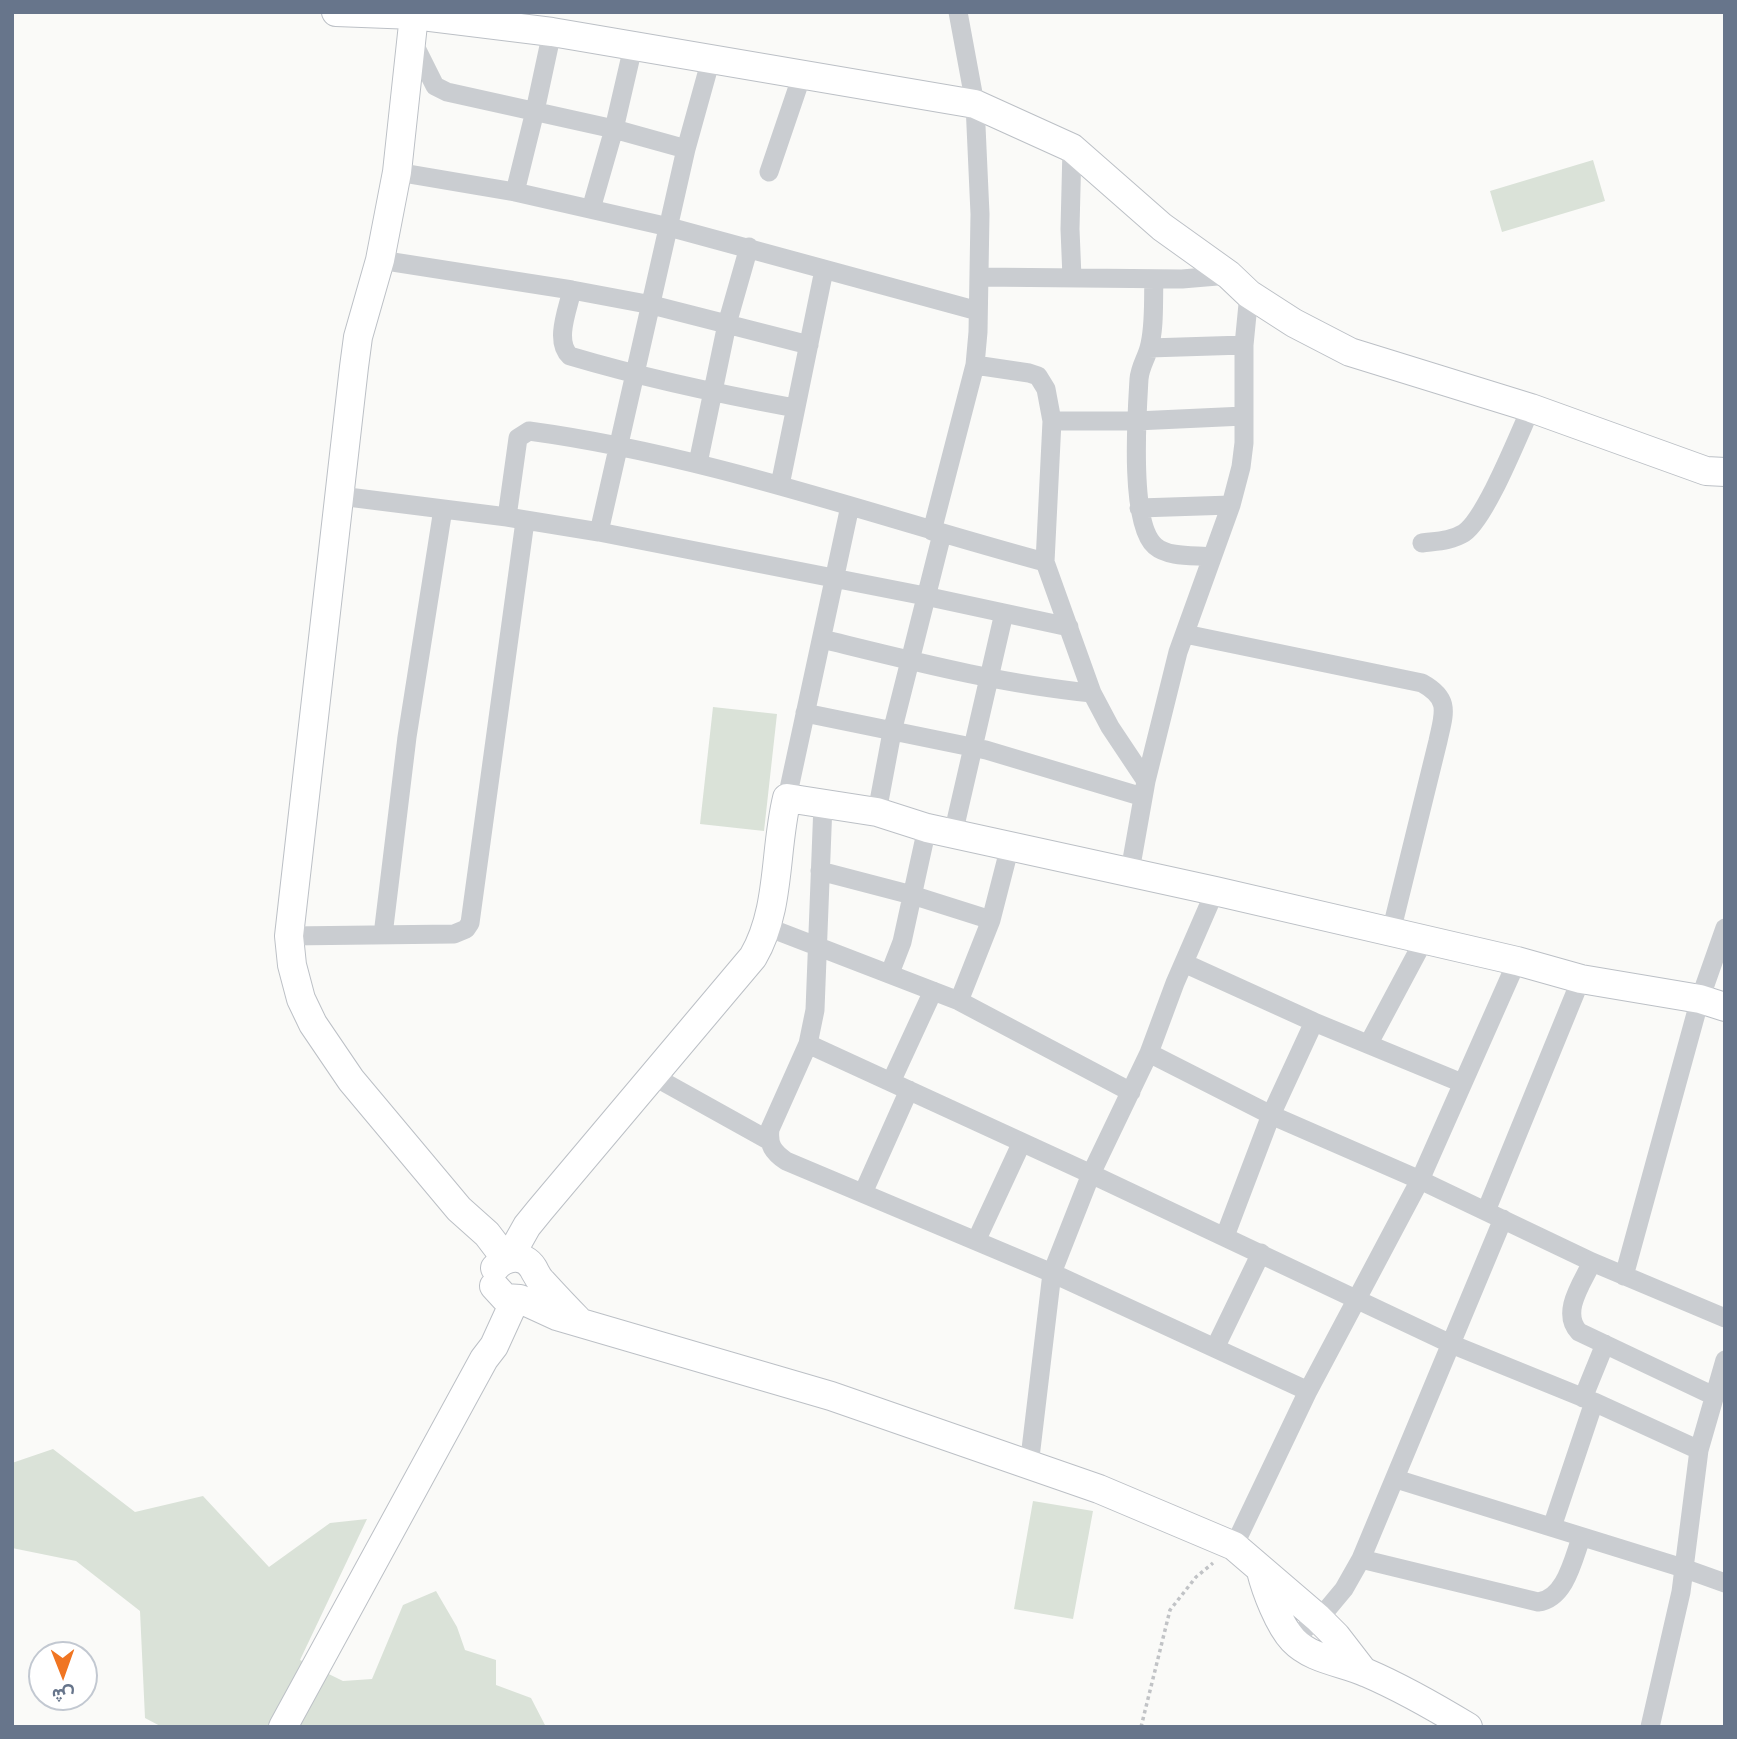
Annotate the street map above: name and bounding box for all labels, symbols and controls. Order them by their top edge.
north arrow [28,1641,98,1711]
text: ش [52,1684,75,1707]

